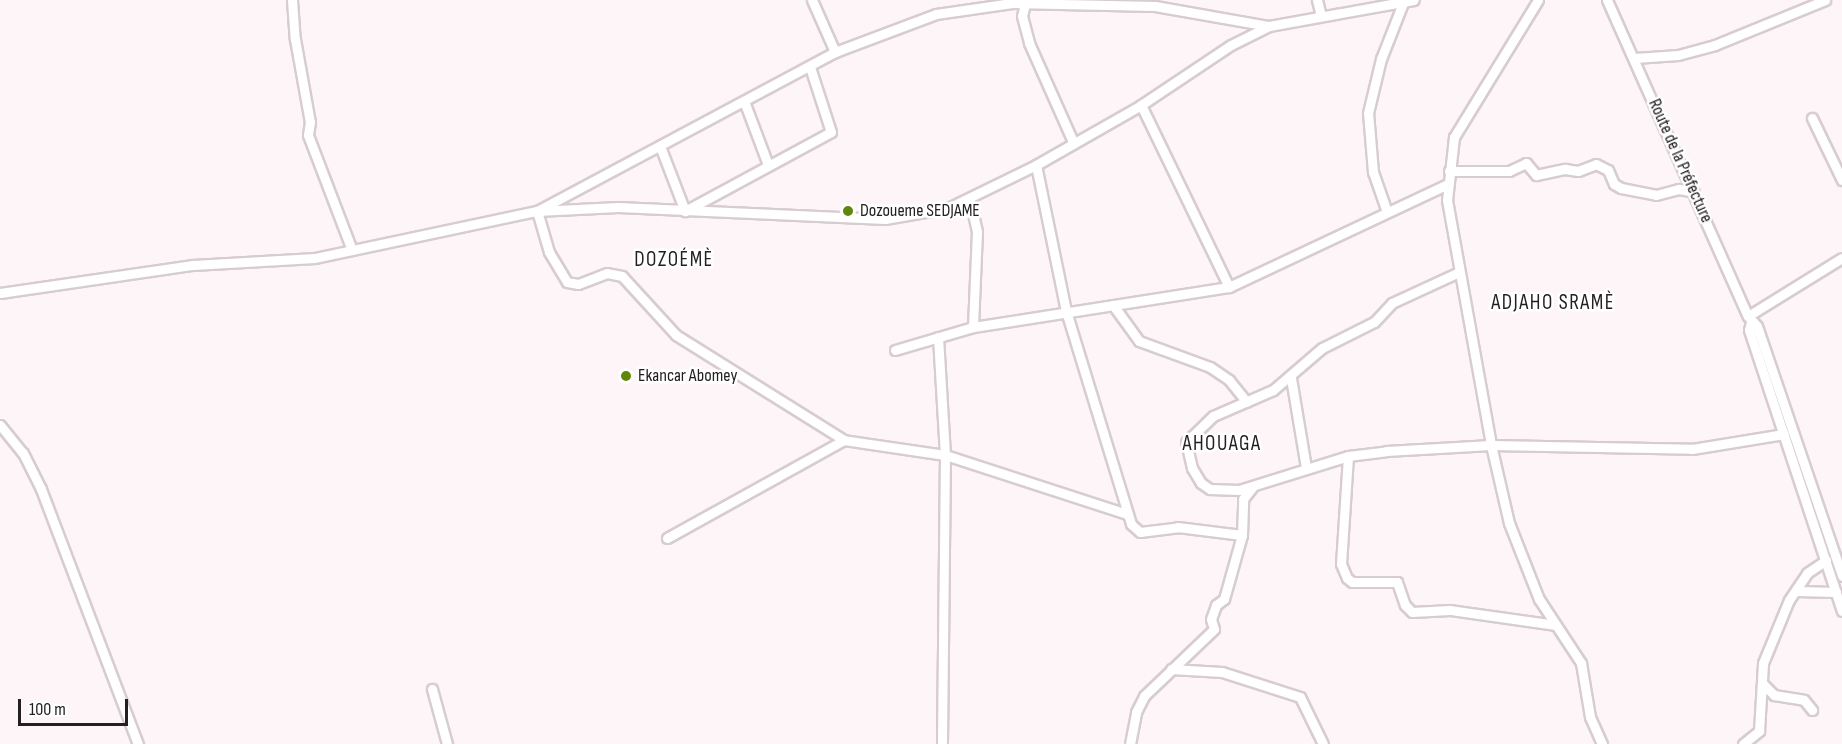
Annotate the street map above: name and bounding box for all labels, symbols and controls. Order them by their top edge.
street label: Route de la Préfecture [1643,96,1717,226]
place label: Dozoueme SEDJAME [860,200,980,222]
marker: Dozoueme SEDJAME [841,204,855,218]
district label: DOZOÉMÈ [634,247,714,273]
district label: ADJAHO SRAMÈ [1491,290,1615,316]
place label: Ekancar Abomey [638,365,737,387]
marker: Ekancar Abomey [619,369,633,383]
district label: AHOUAGA [1182,431,1262,457]
scale bar [21,687,130,725]
text: 100 m [29,699,66,720]

